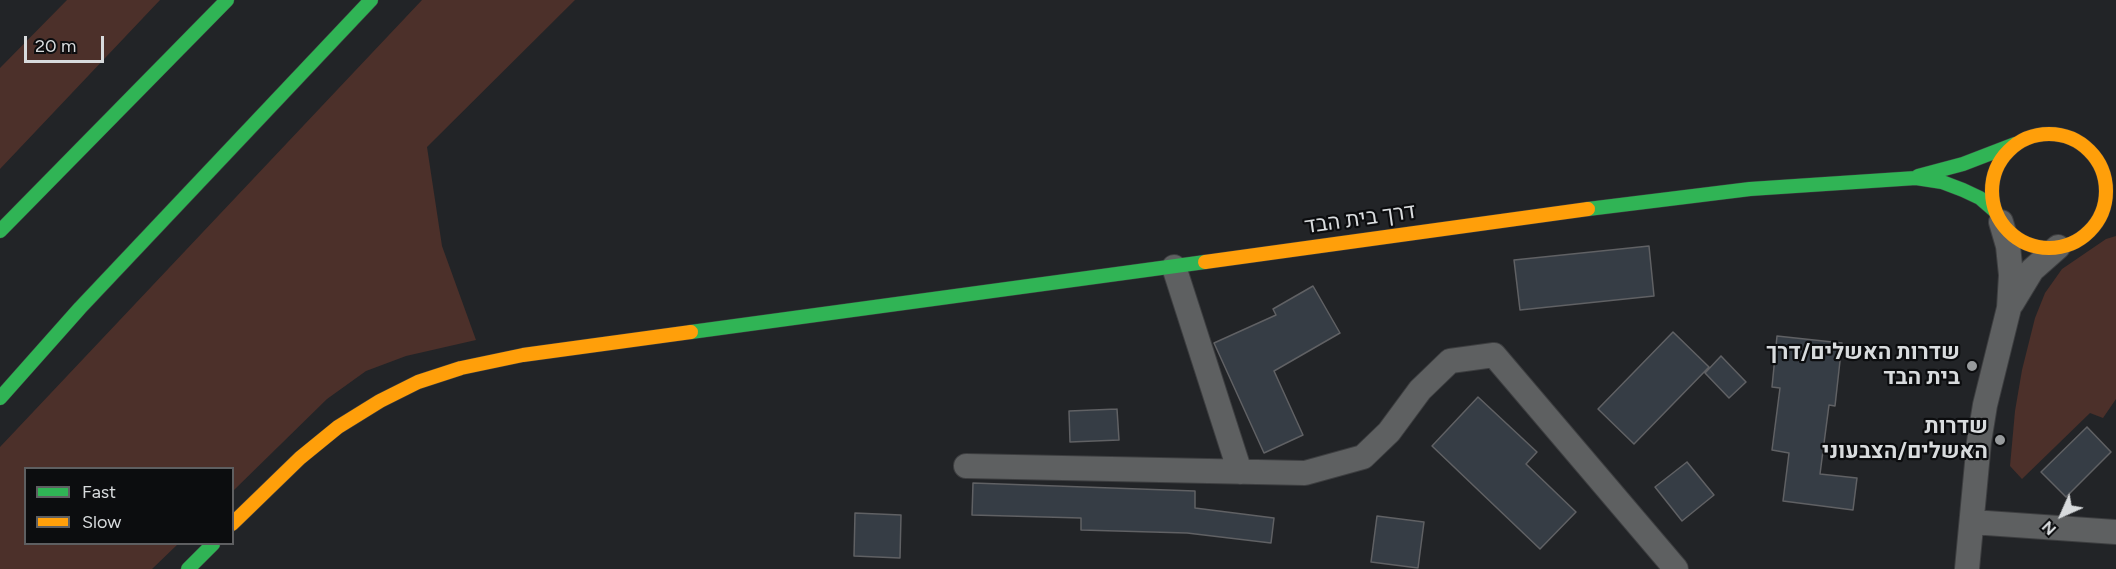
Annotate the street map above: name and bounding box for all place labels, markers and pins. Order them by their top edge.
place label: שדרות האשלים/דרך בית הבד [1766,340,1960,392]
marker: שדרות האשלים/דרך בית הבד [1965,359,1979,373]
place label: שדרות האשלים/הצבעוני [1822,414,1988,466]
marker: שדרות האשלים/הצבעוני [1993,433,2007,447]

